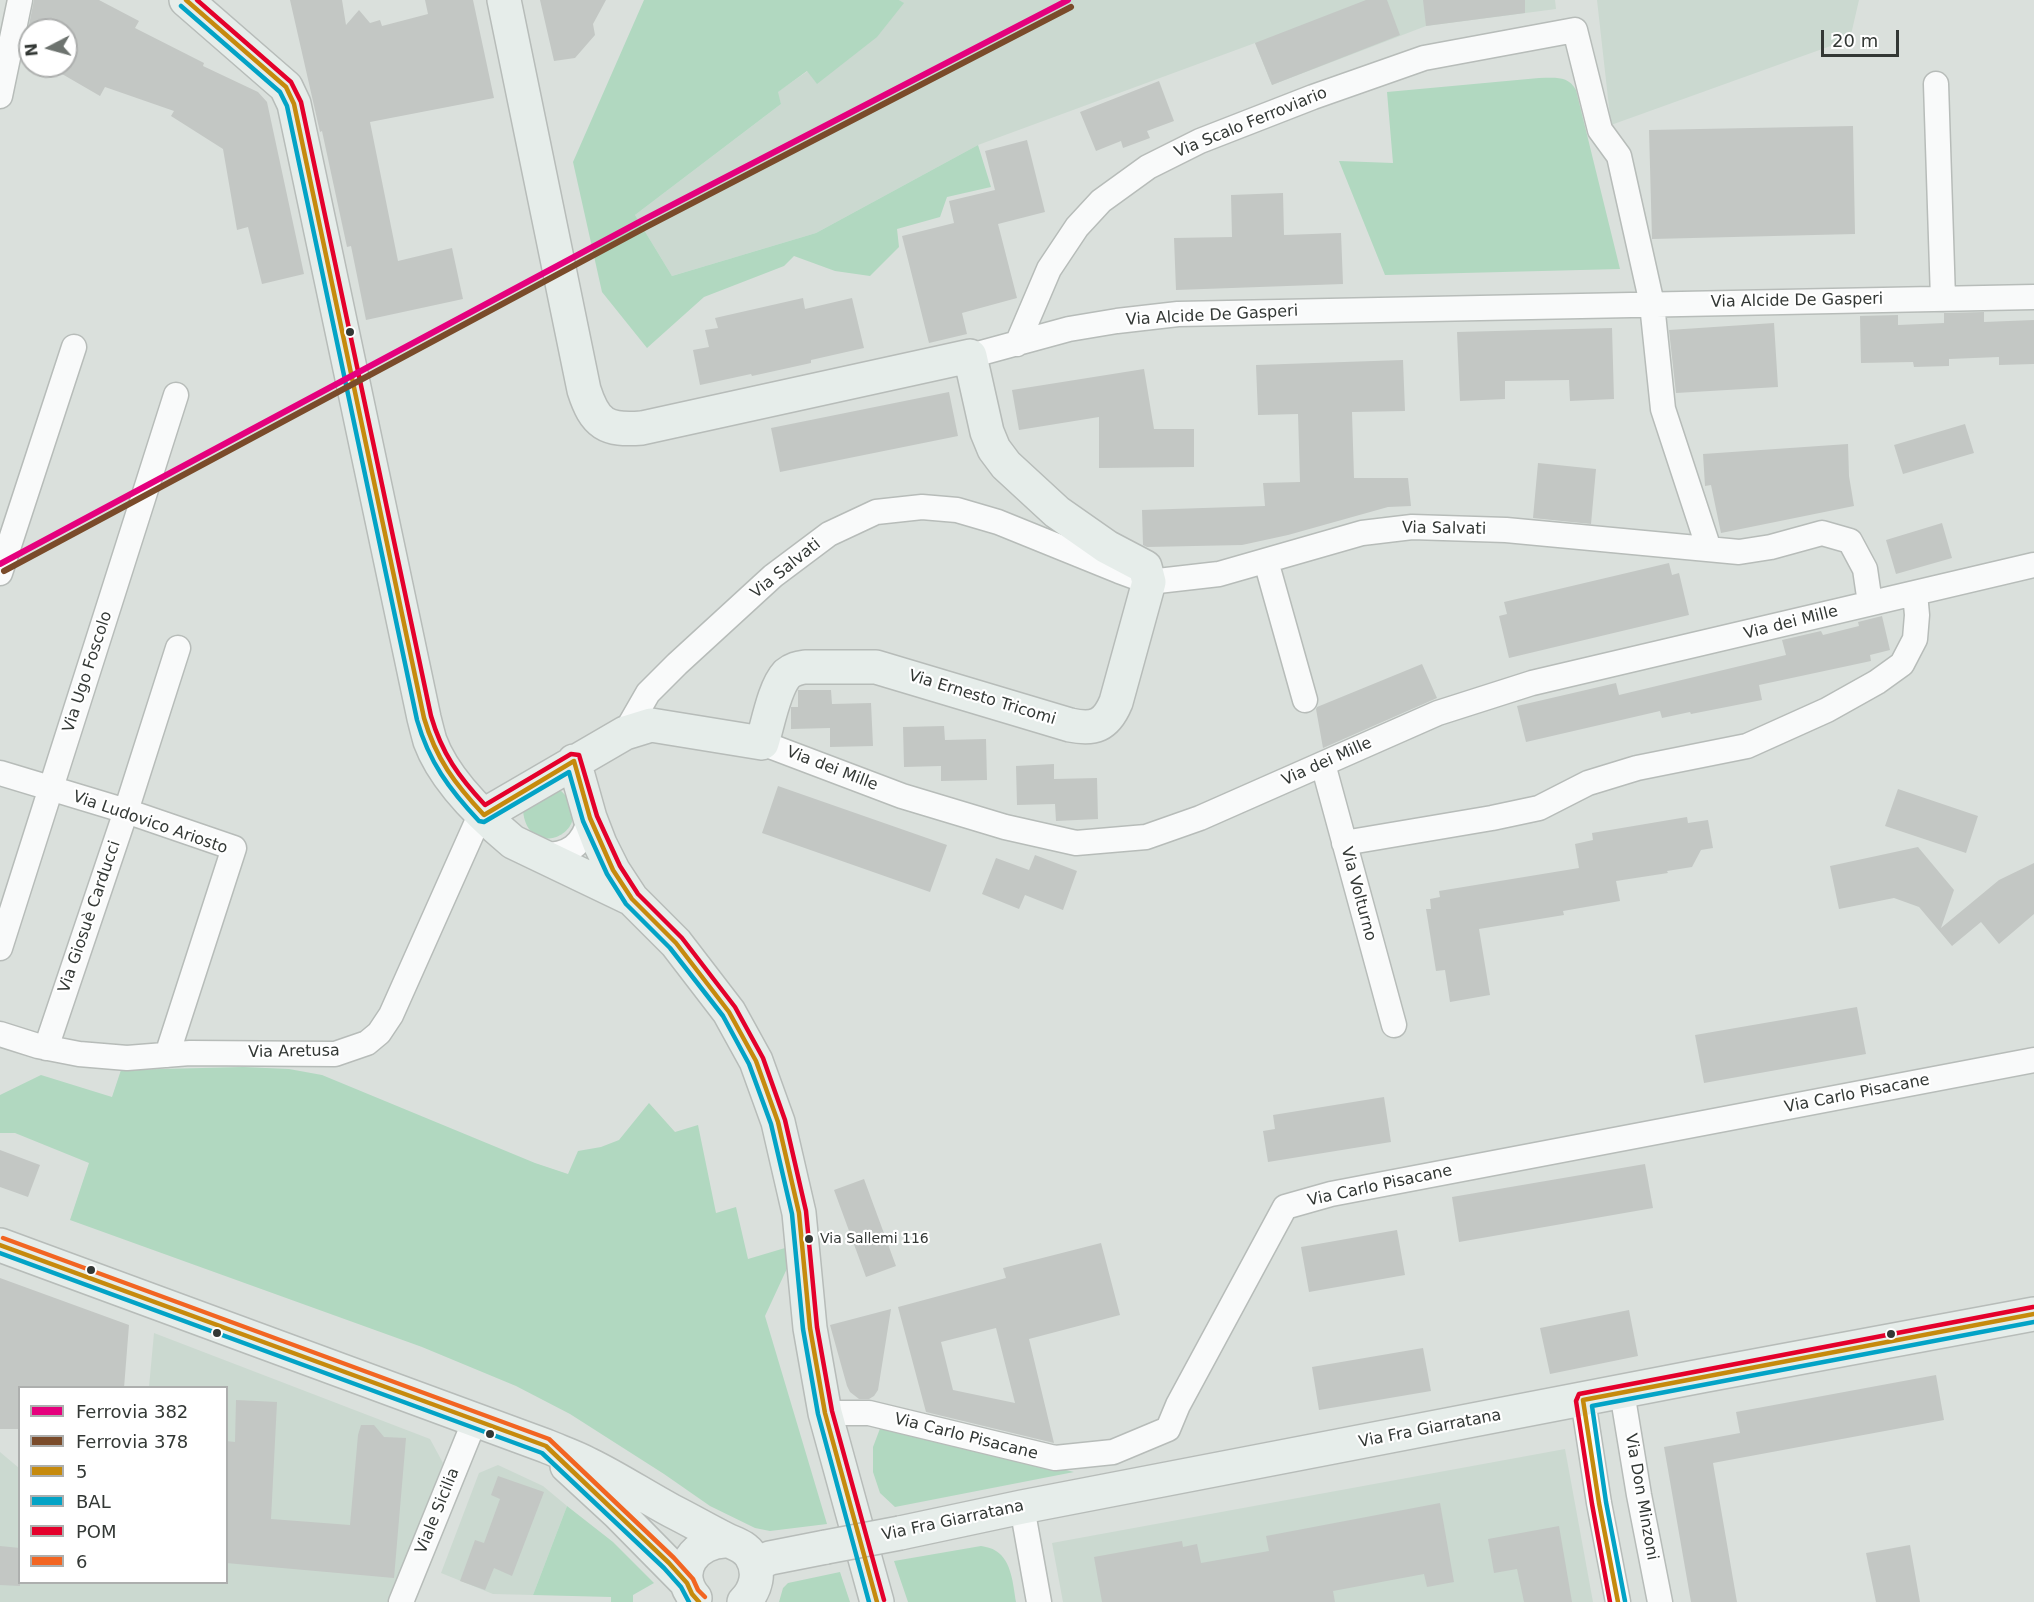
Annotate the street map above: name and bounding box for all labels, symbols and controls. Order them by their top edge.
north arrow [18,18,78,78]
scale bar [1824,18,1902,56]
text: 20 m [1832,30,1878,51]
text: N [21,42,42,57]
street label: Via Scalo Ferroviario [1172,84,1330,162]
street label: Via Alcide De Gasperi [1711,290,1883,312]
street label: Via Alcide De Gasperi [1125,302,1299,330]
unlabelled marker [344,326,356,338]
street label: Via Salvati [1402,519,1486,539]
street label: Via Salvati [747,535,825,603]
street label: Via dei Mille [1742,602,1840,644]
street label: Via Ugo Foscolo [59,609,117,735]
street label: Via Ernesto Tricomi [906,666,1058,730]
street label: Via dei Mille [1279,734,1375,790]
street label: Via dei Mille [784,743,880,795]
street label: Via Ludovico Ariosto [70,787,230,859]
street label: Via Giosuè Carducci [55,838,125,996]
street label: Via Volturno [1336,845,1380,943]
street label: Via Aretusa [248,1042,340,1062]
street label: Via Carlo Pisacane [1783,1071,1931,1117]
street label: Via Carlo Pisacane [1306,1161,1454,1211]
place label: Via Sallemi 116 [820,1231,929,1247]
marker: Via Sallemi 116 [803,1233,815,1245]
unlabelled marker [85,1264,97,1276]
unlabelled marker [211,1327,223,1339]
unlabelled marker [1885,1328,1897,1340]
legend [18,1386,228,1584]
text: Ferrovia 382 [76,1401,188,1422]
street label: Via Fra Giarratana [1357,1406,1503,1452]
street label: Via Carlo Pisacane [892,1410,1040,1464]
unlabelled marker [484,1428,496,1440]
text: Ferrovia 378 [76,1431,188,1452]
street label: Via Don Minzoni [1620,1432,1662,1562]
text: 5 [76,1461,87,1482]
street label: Viale Sicilia [412,1465,464,1557]
text: BAL [76,1491,111,1512]
street label: Via Fra Giarratana [880,1497,1026,1545]
text: POM [76,1521,117,1542]
text: 6 [76,1551,87,1572]

